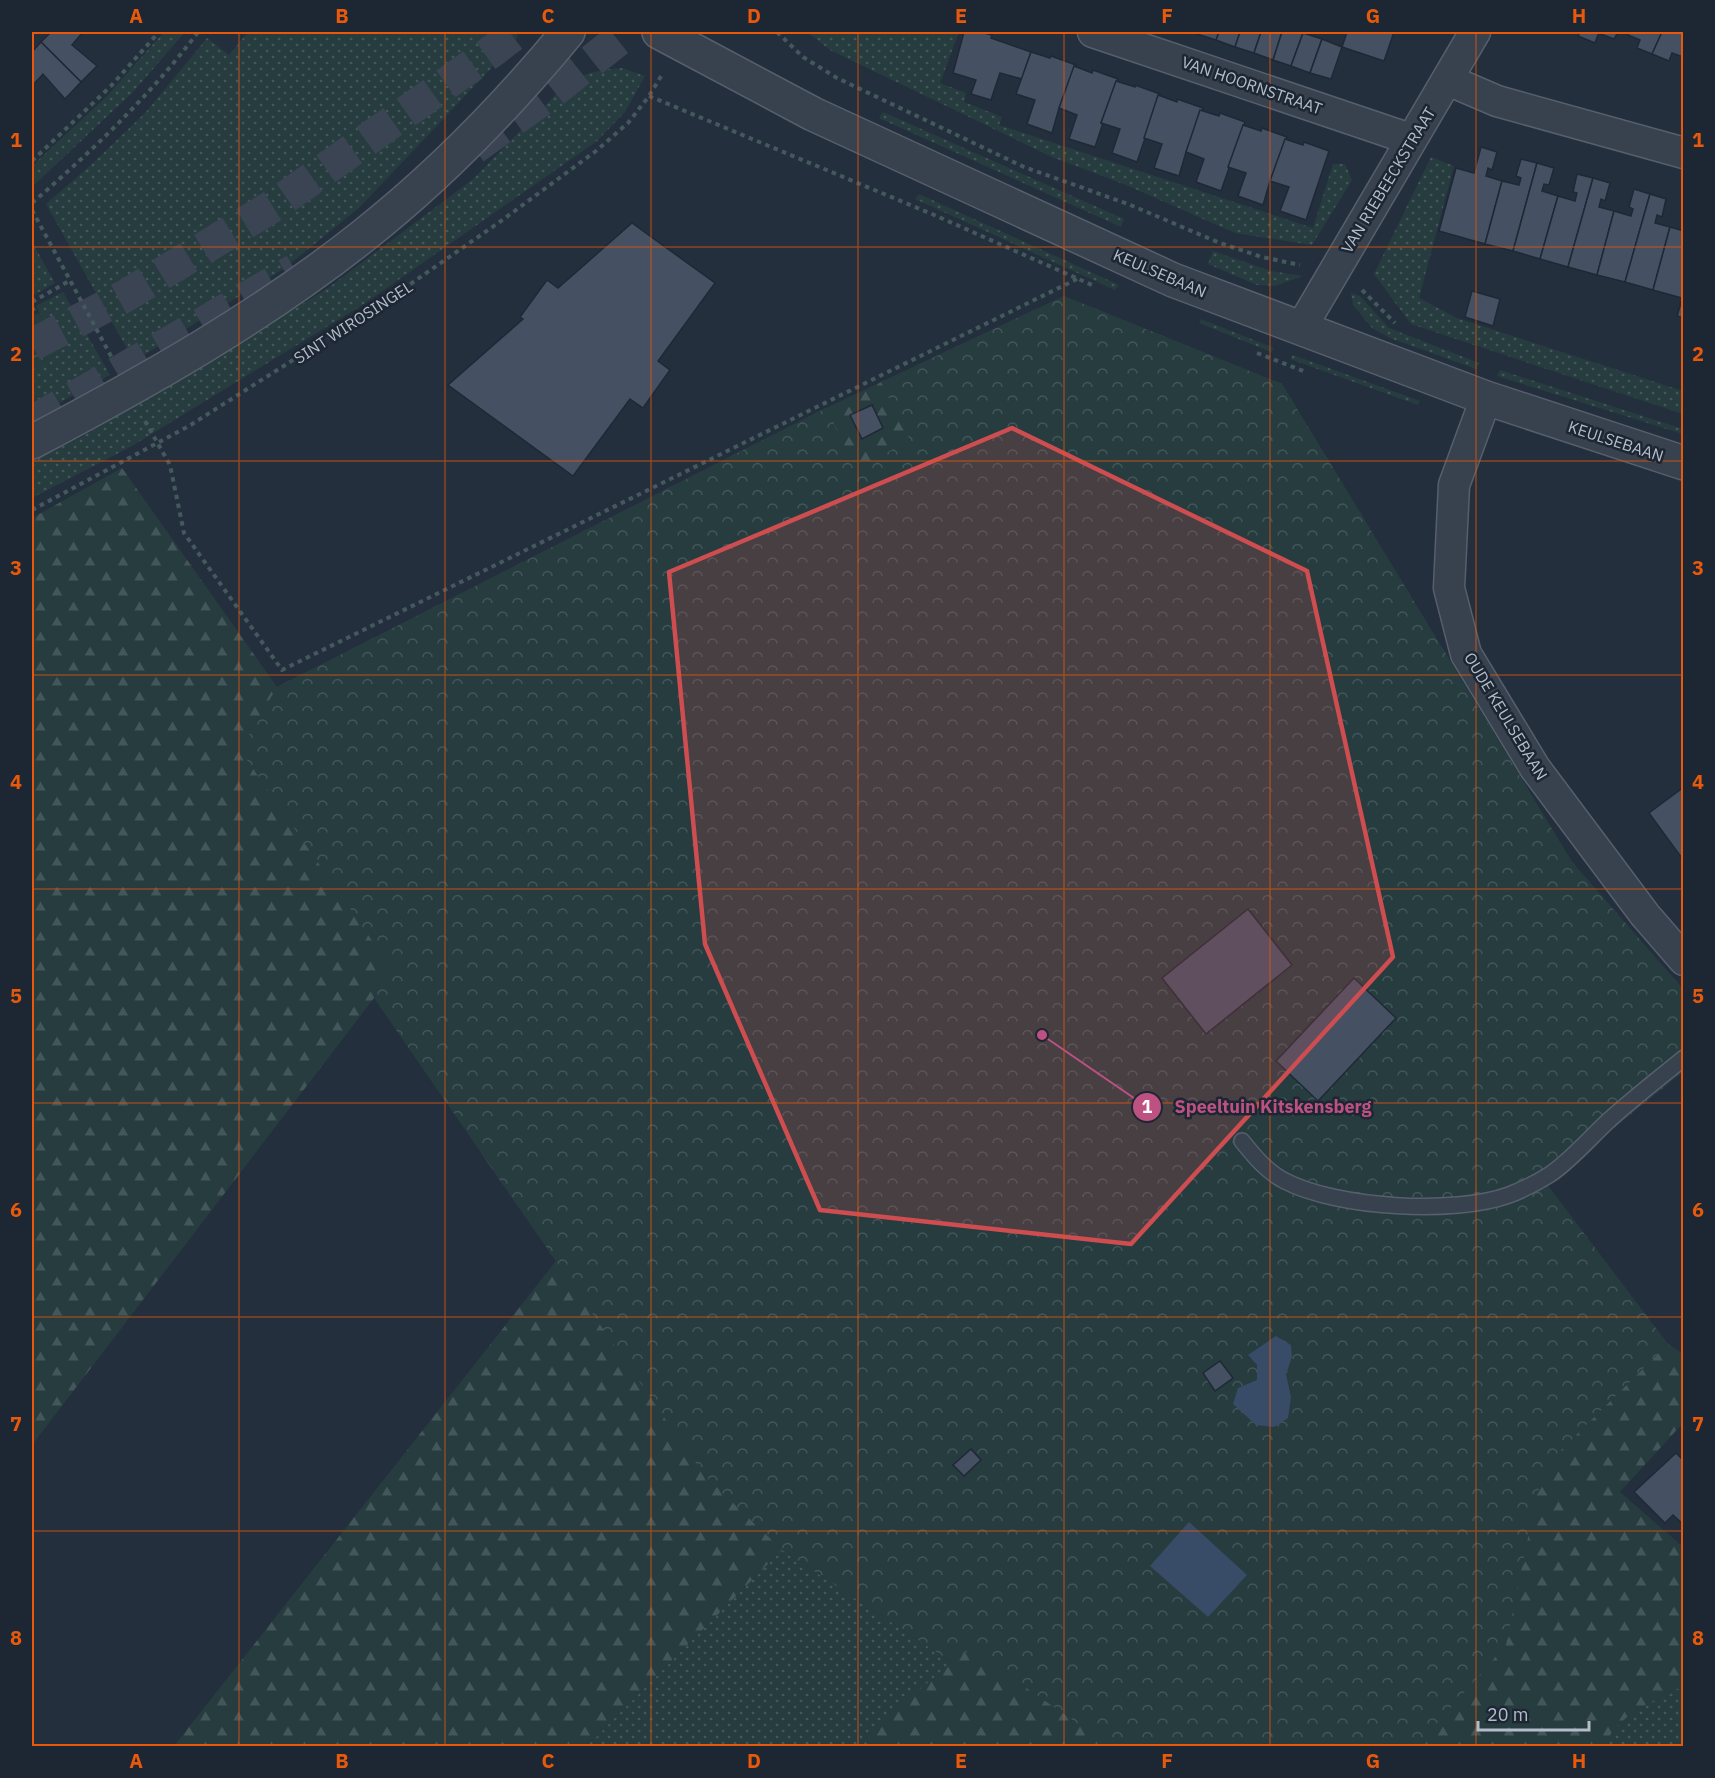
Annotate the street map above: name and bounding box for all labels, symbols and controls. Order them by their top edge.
text: A [129,2,143,29]
text: B [335,2,349,29]
text: C [541,2,555,29]
text: D [747,2,761,29]
text: E [955,2,967,29]
text: F [1161,2,1173,29]
text: G [1366,2,1380,29]
text: H [1572,2,1586,29]
street label: VAN HOORNSTRAAT [1179,52,1325,118]
street label: VAN RIEBEECKSTRAAT [1336,103,1440,257]
text: 1 [10,126,22,153]
text: 1 [1692,126,1704,153]
street label: KEULSEBAAN [1110,244,1210,302]
street label: SINT WIROSINGEL [290,276,416,368]
text: 2 [10,340,22,367]
text: 2 [1692,340,1704,367]
street label: KEULSEBAAN [1566,416,1666,466]
text: 3 [10,554,22,581]
text: 3 [1692,554,1704,581]
street label: OUDE KEULSEBAAN [1460,649,1552,783]
text: 4 [10,768,22,795]
text: 4 [1692,768,1704,795]
text: 5 [10,982,22,1009]
text: 5 [1692,982,1704,1009]
callout: Speeltuin Kitskensberg [1132,1089,1383,1125]
text: 1 [1142,1095,1153,1118]
text: Speeltuin Kitskensberg [1175,1095,1372,1118]
text: 6 [10,1196,22,1223]
text: 6 [1692,1196,1704,1223]
text: 7 [10,1410,22,1437]
text: 7 [1692,1410,1704,1437]
text: 8 [10,1624,22,1651]
text: 8 [1692,1624,1704,1651]
scale bar [1478,1694,1589,1732]
text: 20 m [1487,1703,1529,1726]
text: A [129,1747,143,1774]
text: B [335,1747,349,1774]
text: C [541,1747,555,1774]
text: D [747,1747,761,1774]
text: E [955,1747,967,1774]
text: F [1161,1747,1173,1774]
text: G [1366,1747,1380,1774]
text: H [1572,1747,1586,1774]

